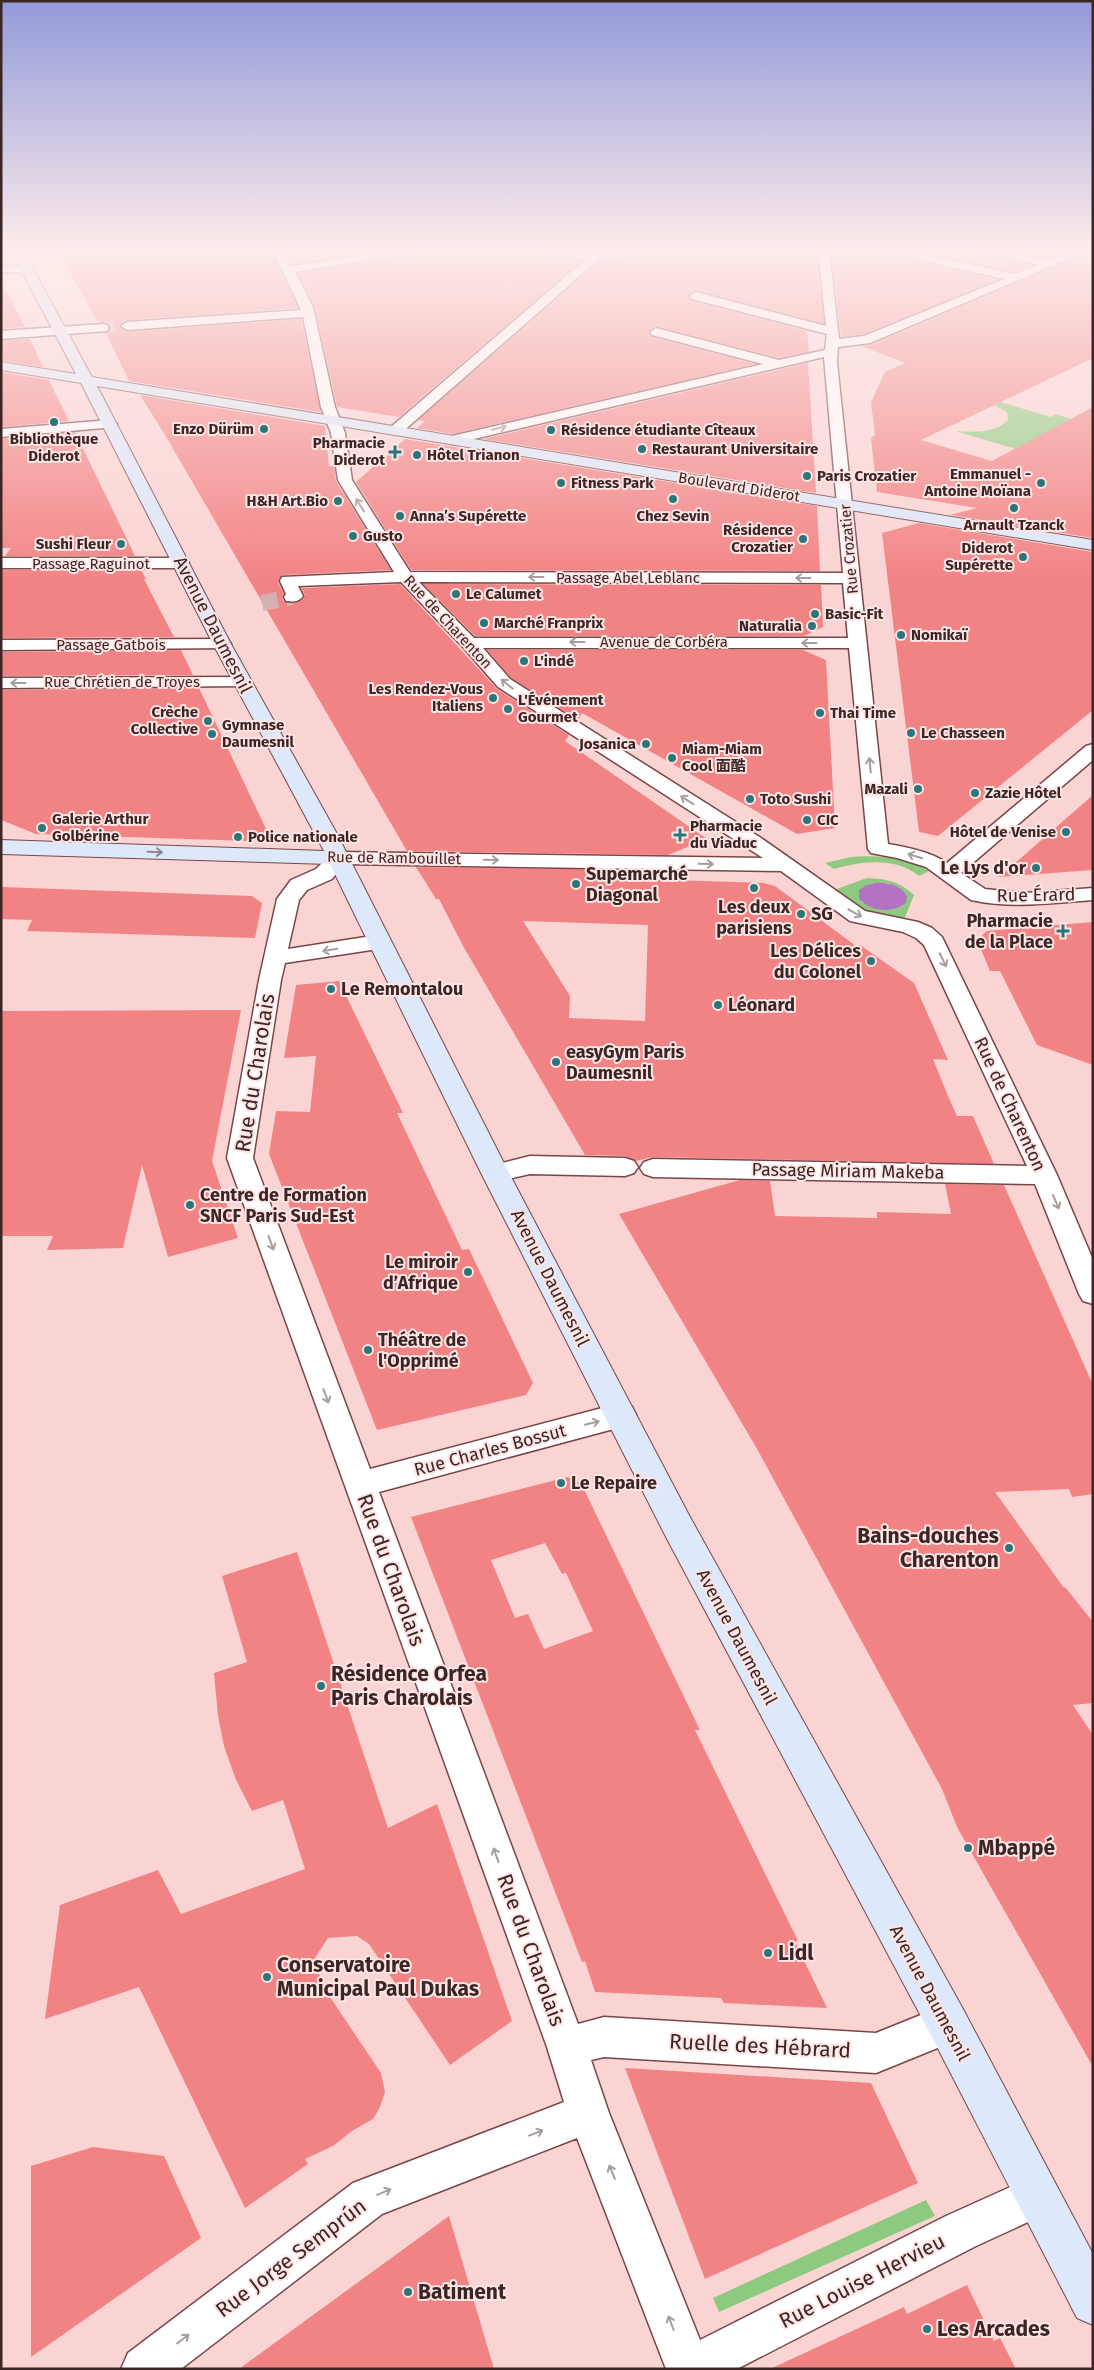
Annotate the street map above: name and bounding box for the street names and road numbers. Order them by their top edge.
street label: Boulevard Diderot [677,468,802,506]
street label: Rue Crozatier [836,503,862,595]
street label: Avenue Daumesnil [169,553,257,697]
street label: Passage Raguinot [32,555,151,573]
street label: Passage Abel Leblanc [556,569,700,587]
street label: Rue de Charenton [400,571,496,673]
street label: Avenue de Corbéra [600,633,728,651]
street label: Passage Gatbois [56,636,166,654]
street label: Rue Chrétien de Troyes [44,673,200,691]
street label: Rue de Rambouillet [327,848,462,868]
street label: Rue Érard [996,882,1076,907]
street label: Rue du Charolais [230,992,280,1154]
street label: Rue de Charenton [969,1033,1051,1175]
street label: Passage Miriam Makeba [751,1158,945,1184]
street label: Avenue Daumesnil [506,1206,594,1350]
street label: Rue Charles Bossut [412,1419,569,1481]
street label: Rue du Charolais [351,1490,431,1650]
street label: Avenue Daumesnil [692,1565,782,1709]
street label: Rue du Charolais [491,1870,571,2030]
street label: Avenue Daumesnil [885,1921,975,2065]
street label: Ruelle des Hébrard [668,2028,852,2064]
street label: Rue Jorge Semprún [211,2193,371,2323]
street label: Rue Louise Hervieu [775,2228,949,2334]

